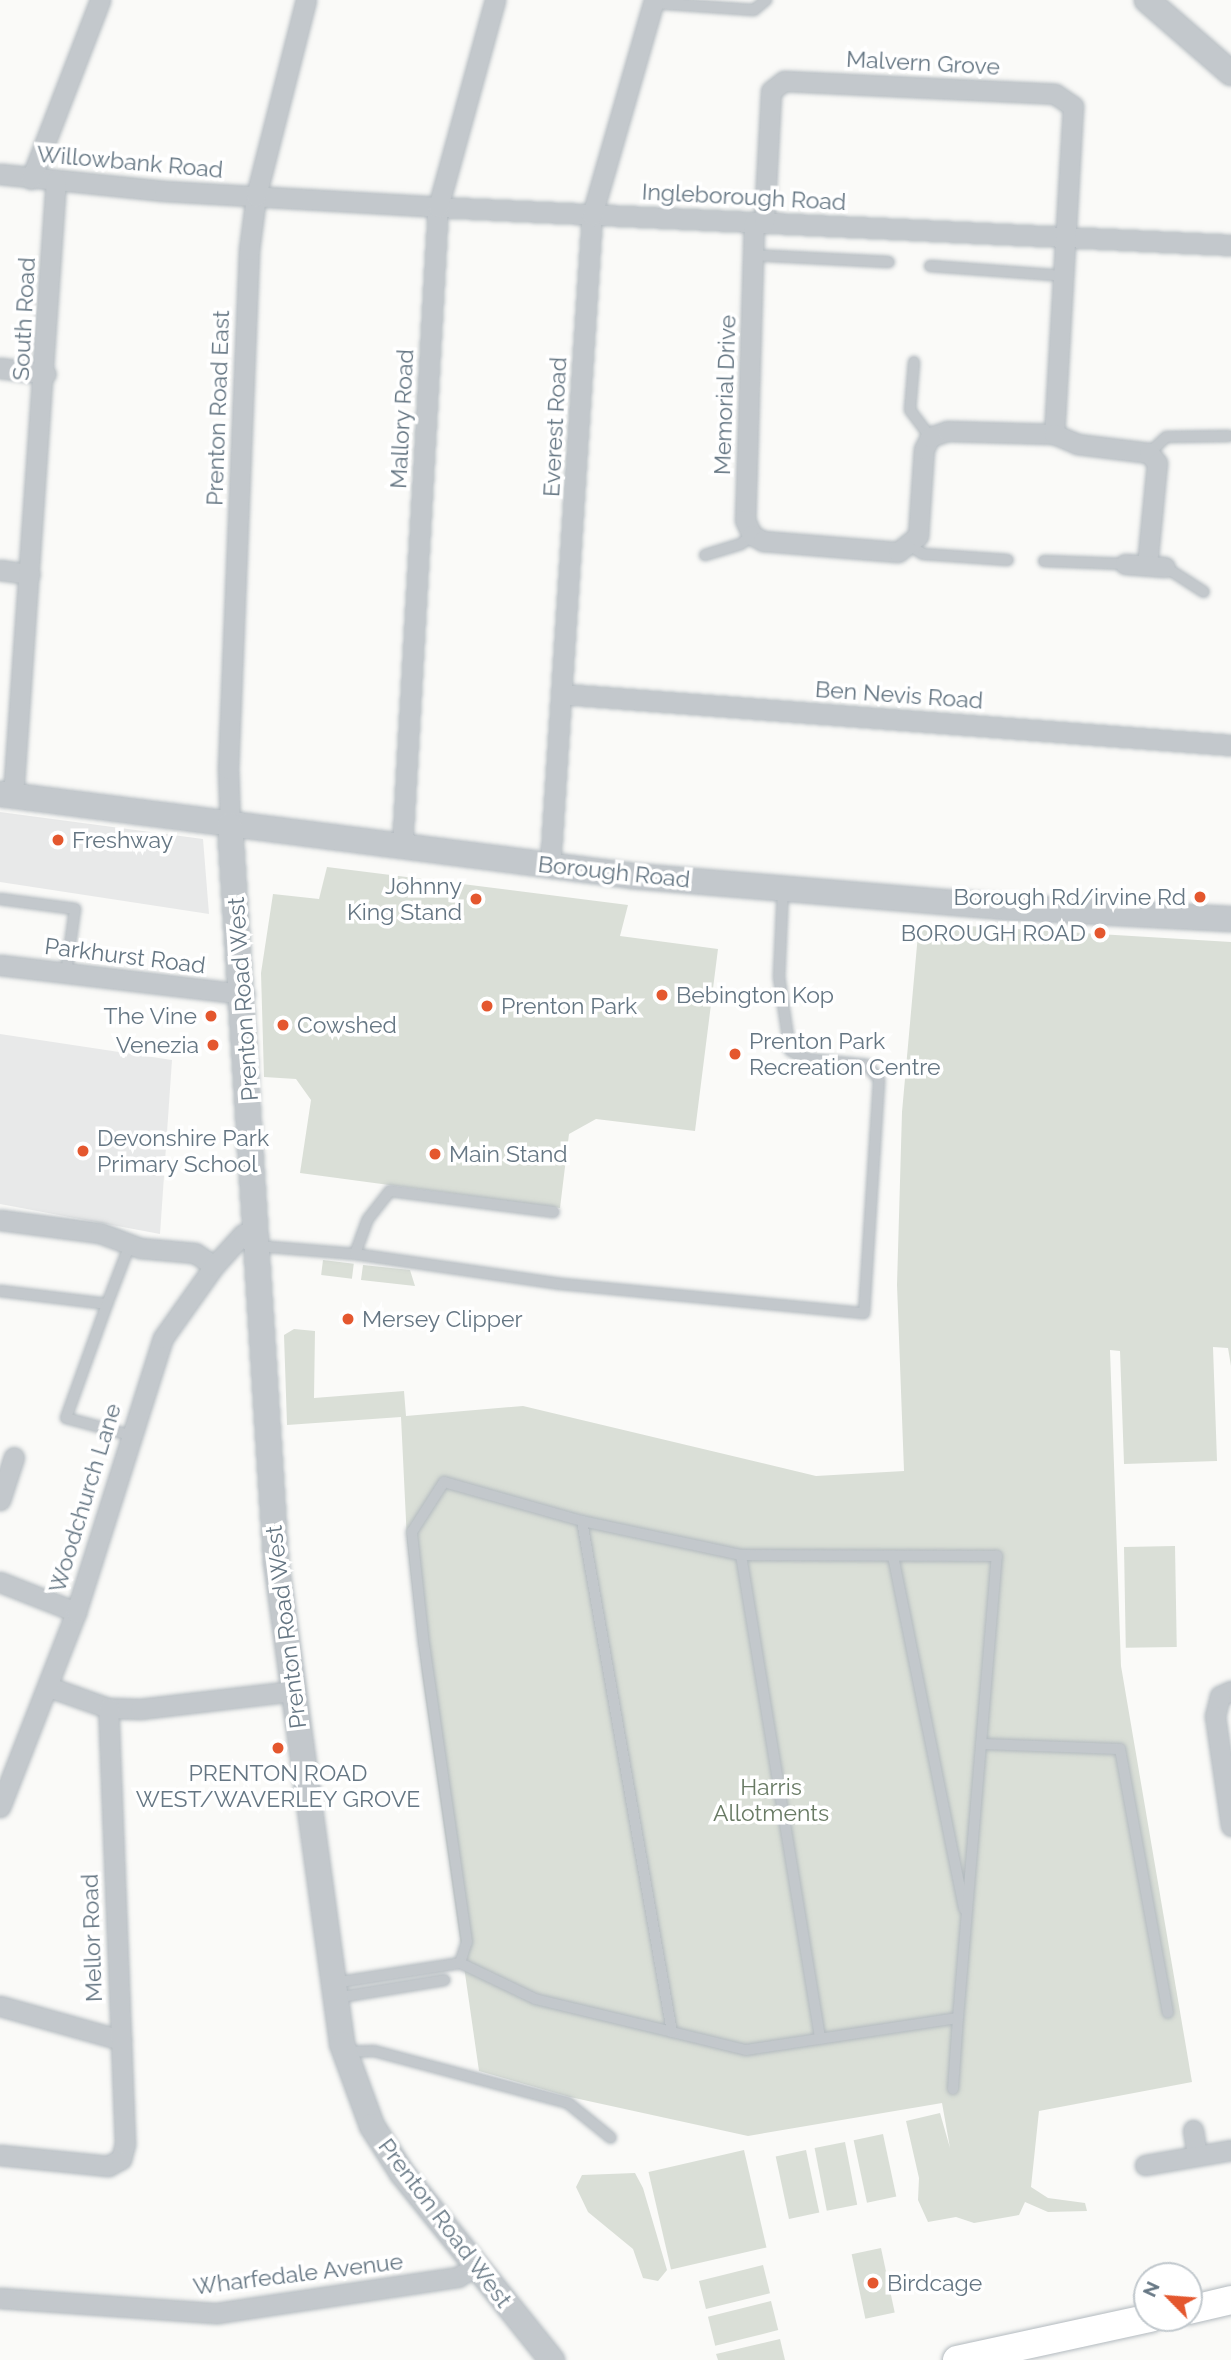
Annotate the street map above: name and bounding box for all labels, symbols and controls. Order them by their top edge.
street label: Malvern Grove [845,45,1001,81]
street label: Willowbank Road [36,140,224,184]
street label: Ingleborough Road [641,178,847,216]
street label: South Road [7,257,41,381]
street label: Prenton Road East [201,310,235,506]
street label: Memorial Drive [708,314,742,476]
street label: Mallory Road [385,348,419,490]
street label: Everest Road [538,356,572,498]
street label: Ben Nevis Road [814,675,984,715]
place label: Freshway [72,826,173,854]
marker: Freshway [50,832,66,848]
street label: Borough Road [537,850,691,894]
place label: Johnny King Stand [347,872,462,926]
place label: Borough Rd/irvine Rd [954,883,1186,911]
marker: Borough Rd/irvine Rd [1192,889,1208,905]
marker: Johnny King Stand [468,891,484,907]
street label: Prenton Road West [222,896,264,1102]
place label: BOROUGH ROAD [901,919,1086,947]
marker: BOROUGH ROAD [1092,925,1108,941]
street label: Parkhurst Road [43,932,207,980]
place label: Bebington Kop [676,981,834,1009]
marker: Bebington Kop [654,987,670,1003]
place label: Prenton Park [501,992,637,1020]
marker: Prenton Park [479,998,495,1014]
place label: The Vine [103,1002,197,1030]
marker: The Vine [203,1008,219,1024]
place label: Cowshed [297,1011,397,1039]
marker: Cowshed [275,1017,291,1033]
place label: Prenton Park Recreation Centre [749,1027,941,1081]
place label: Venezia [116,1031,199,1059]
marker: Venezia [205,1037,221,1053]
marker: Prenton Park Recreation Centre [727,1046,743,1062]
place label: Devonshire Park Primary School [97,1124,269,1178]
place label: Main Stand [449,1140,568,1168]
marker: Devonshire Park Primary School [75,1143,91,1159]
marker: Main Stand [427,1146,443,1162]
place label: Mersey Clipper [362,1305,523,1333]
marker: Mersey Clipper [340,1311,356,1327]
street label: Woodchurch Lane [43,1400,127,1596]
street label: Prenton Road West [260,1524,312,1730]
marker: PRENTON ROAD WEST/WAVERLEY GROVE [270,1740,286,1756]
place label: PRENTON ROAD WEST/WAVERLEY GROVE [135,1759,421,1813]
park label: Harris Allotments [713,1773,829,1827]
street label: Mellor Road [76,1873,108,2003]
street label: Prenton Road West [372,2133,518,2313]
street label: Wharfedale Avenue [191,2247,405,2301]
north arrow [1133,2262,1203,2332]
place label: Birdcage [887,2269,982,2297]
marker: Birdcage [865,2275,881,2291]
text: N [1138,2278,1164,2300]

